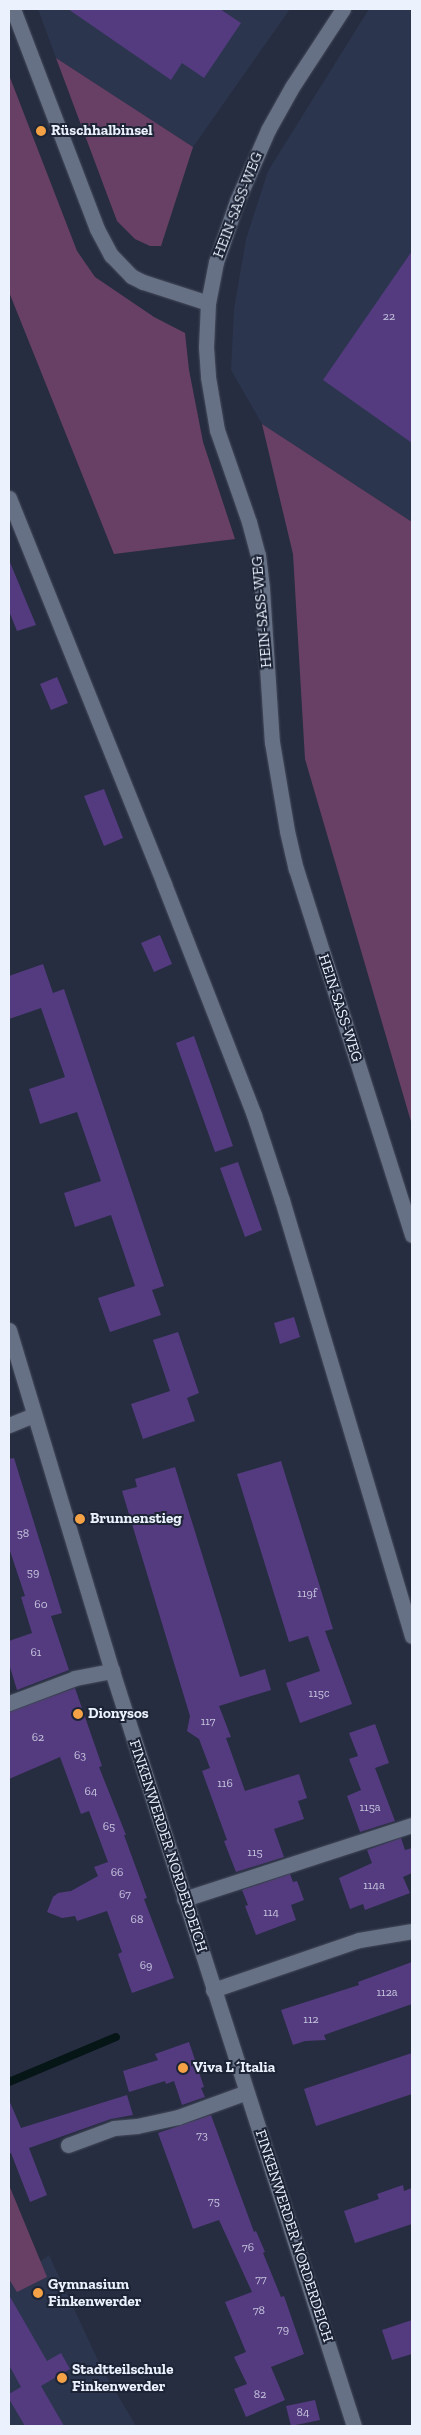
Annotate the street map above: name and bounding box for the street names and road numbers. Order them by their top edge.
street label: HEIN-SASS-WEG [210,149,266,261]
street label: HEIN-SASS-WEG [248,555,276,669]
street label: HEIN-SASS-WEG [314,952,366,1064]
street label: FINKENWERDER NORDERDEICH [125,1738,211,1954]
street label: FINKENWERDER NORDERDEICH [251,2128,337,2344]

